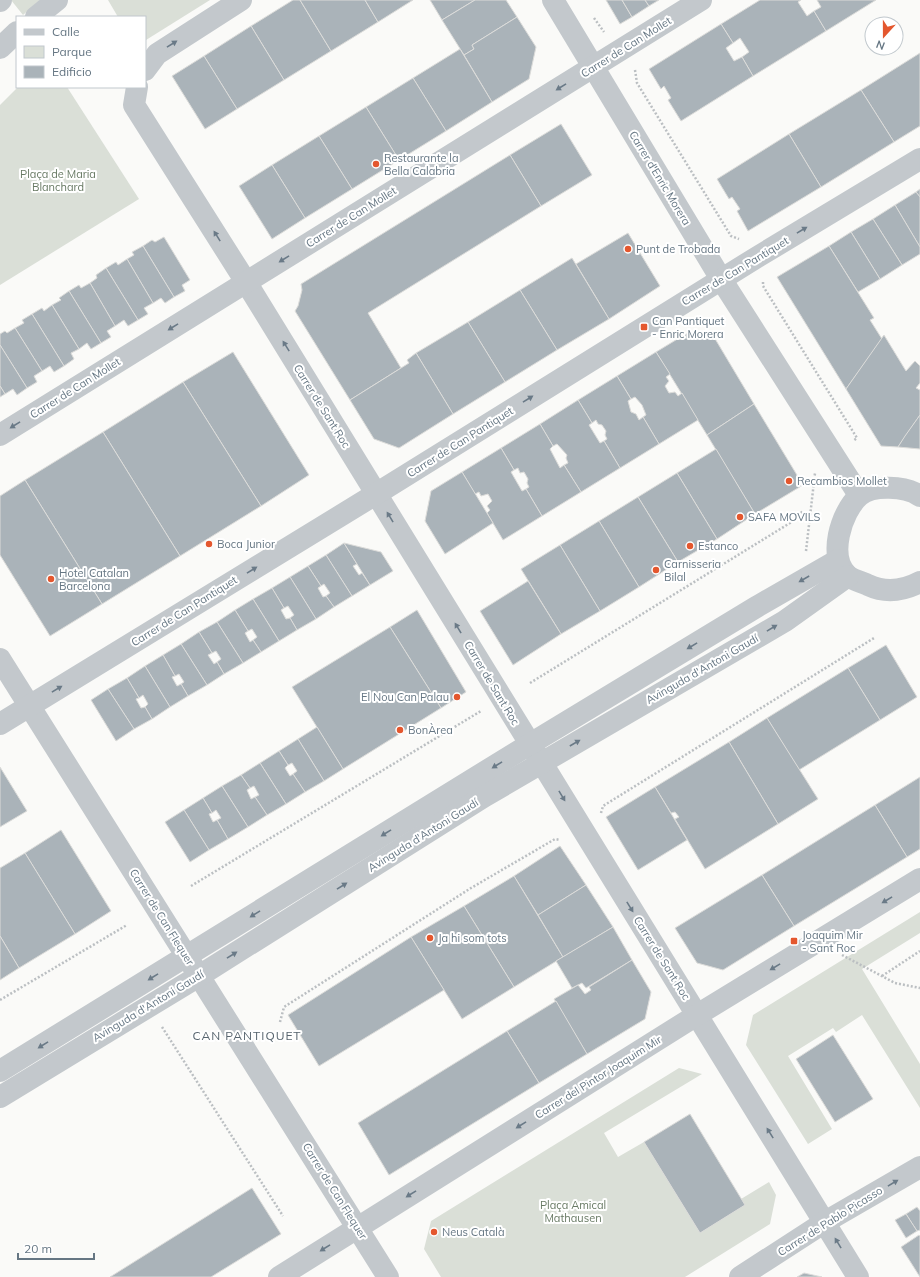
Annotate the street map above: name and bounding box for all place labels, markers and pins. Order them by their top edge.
place label: Restaurante la Bella Calabria [384,151,459,178]
marker: Restaurante la Bella Calabria [371,159,381,169]
place label: Punt de Trobada [636,242,720,256]
marker: Punt de Trobada [623,244,633,254]
place label: Can Pantiquet - Enric Morera [652,314,725,341]
marker: Can Pantiquet - Enric Morera [639,322,649,332]
place label: Recambios Mollet [797,474,887,488]
marker: Recambios Mollet [784,476,794,486]
place label: SAFA MOVILS [748,510,820,524]
marker: SAFA MOVILS [735,512,745,522]
place label: Boca Junior [217,537,275,551]
marker: Boca Junior [204,539,214,549]
place label: Estanco [698,539,738,553]
marker: Estanco [685,541,695,551]
place label: Carnisseria Bilal [664,557,721,584]
marker: Carnisseria Bilal [651,565,661,575]
place label: Hotel Catalan Barcelona [59,566,129,593]
marker: Hotel Catalan Barcelona [46,574,56,584]
place label: El Nou Can Palau [361,690,449,704]
marker: El Nou Can Palau [452,692,462,702]
place label: BonÀrea [408,723,453,737]
marker: BonÀrea [395,725,405,735]
place label: Joaquim Mir - Sant Roc [802,928,863,955]
place label: Ja hi som tots [438,931,507,945]
marker: Ja hi som tots [425,933,435,943]
marker: Joaquim Mir - Sant Roc [789,936,799,946]
place label: Neus Català [442,1225,505,1239]
marker: Neus Català [429,1227,439,1237]

